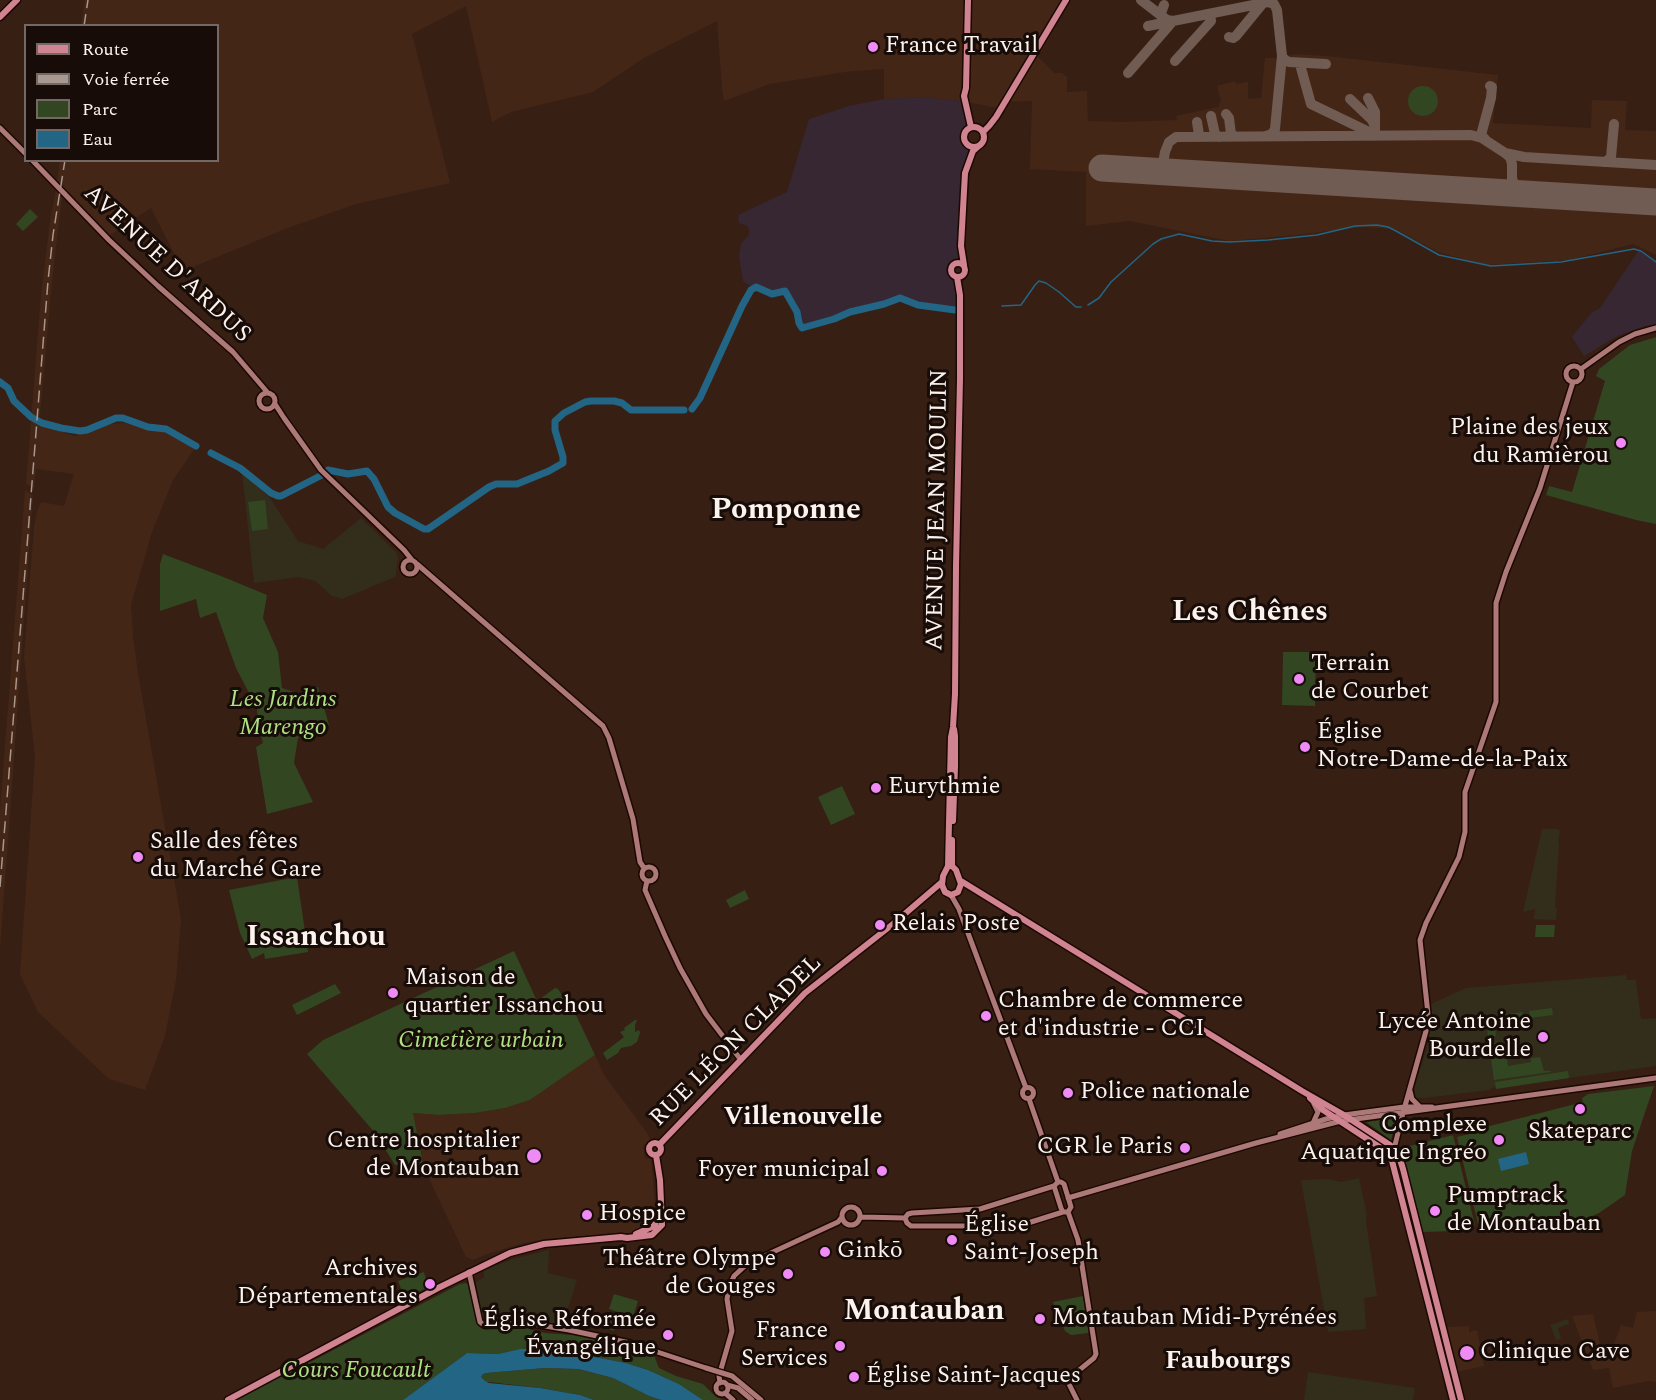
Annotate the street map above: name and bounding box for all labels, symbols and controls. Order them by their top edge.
legend [24,24,219,162]
place label: France Travail [885,33,1038,61]
text: Route [82,36,129,63]
marker: France Travail [866,40,880,54]
text: Voie ferrée [82,66,170,93]
text: Parc [82,96,118,123]
text: Eau [82,126,113,153]
street label: AVENUE D'ARDUS [76,180,256,350]
street label: AVENUE JEAN MOULIN [922,369,956,651]
place label: Plaine des jeux du Ramièrou [1450,415,1609,471]
marker: Plaine des jeux du Ramièrou [1614,436,1628,450]
district label: Pomponne [711,494,861,530]
district label: Les Chênes [1172,596,1328,632]
place label: Terrain de Courbet [1311,651,1429,707]
marker: Terrain de Courbet [1292,672,1306,686]
park label: Les Jardins Marengo [230,687,336,743]
place label: Église Notre-Dame-de-la-Paix [1317,719,1568,775]
marker: Église Notre-Dame-de-la-Paix [1298,740,1312,754]
place label: Eurythmie [888,774,1000,802]
marker: Eurythmie [869,781,883,795]
place label: Salle des fêtes du Marché Gare [150,829,322,885]
marker: Salle des fêtes du Marché Gare [131,850,145,864]
place label: Relais Poste [892,911,1020,939]
marker: Relais Poste [873,918,887,932]
district label: Issanchou [246,921,386,957]
street label: RUE LÉON CLADEL [645,950,829,1134]
place label: Maison de quartier Issanchou [405,965,604,1021]
marker: Maison de quartier Issanchou [386,986,400,1000]
place label: Chambre de commerce et d'industrie - CCI [998,988,1243,1044]
marker: Chambre de commerce et d'industrie - CCI [979,1009,993,1023]
place label: Lycée Antoine Bourdelle [1377,1009,1531,1065]
park label: Cimetière urbain [398,1028,564,1056]
marker: Lycée Antoine Bourdelle [1536,1030,1550,1044]
place label: Police nationale [1080,1079,1250,1107]
marker: Police nationale [1061,1086,1075,1100]
marker: Skateparc [1573,1102,1587,1116]
district label: Villenouvelle [724,1103,882,1135]
place label: Complexe Aquatique Ingréo [1300,1112,1487,1168]
place label: Skateparc [1528,1119,1632,1147]
place label: Centre hospitalier de Montauban [327,1128,520,1184]
marker: Complexe Aquatique Ingréo [1492,1133,1506,1147]
place label: CGR le Paris [1037,1134,1173,1162]
marker: CGR le Paris [1178,1141,1192,1155]
marker: Centre hospitalier de Montauban [525,1147,543,1165]
place label: Foyer municipal [697,1157,870,1185]
marker: Foyer municipal [875,1164,889,1178]
place label: Pumptrack de Montauban [1447,1183,1601,1239]
place label: Hospice [599,1201,686,1229]
marker: Pumptrack de Montauban [1428,1204,1442,1218]
marker: Hospice [580,1208,594,1222]
place label: Église Saint-Joseph [964,1212,1099,1268]
marker: Église Saint-Joseph [945,1233,959,1247]
place label: Ginkō [837,1238,903,1266]
marker: Ginkō [818,1245,832,1259]
place label: Théâtre Olympe de Gouges [603,1246,776,1302]
place label: Archives Départementales [237,1256,418,1312]
marker: Théâtre Olympe de Gouges [781,1267,795,1281]
marker: Archives Départementales [423,1277,437,1291]
district label: Montauban [843,1295,1005,1331]
place label: Montauban Midi-Pyrénées [1052,1305,1337,1333]
place label: Église Réformée Évangélique [483,1307,656,1363]
marker: Montauban Midi-Pyrénées [1033,1312,1047,1326]
place label: France Services [741,1318,828,1374]
marker: Église Réformée Évangélique [661,1328,675,1342]
marker: France Services [833,1339,847,1353]
place label: Clinique Cave [1480,1339,1630,1367]
marker: Clinique Cave [1458,1344,1476,1362]
district label: Faubourgs [1165,1347,1291,1379]
park label: Cours Foucault [282,1358,430,1386]
place label: Église Saint-Jacques [866,1363,1081,1391]
marker: Église Saint-Jacques [847,1370,861,1384]

